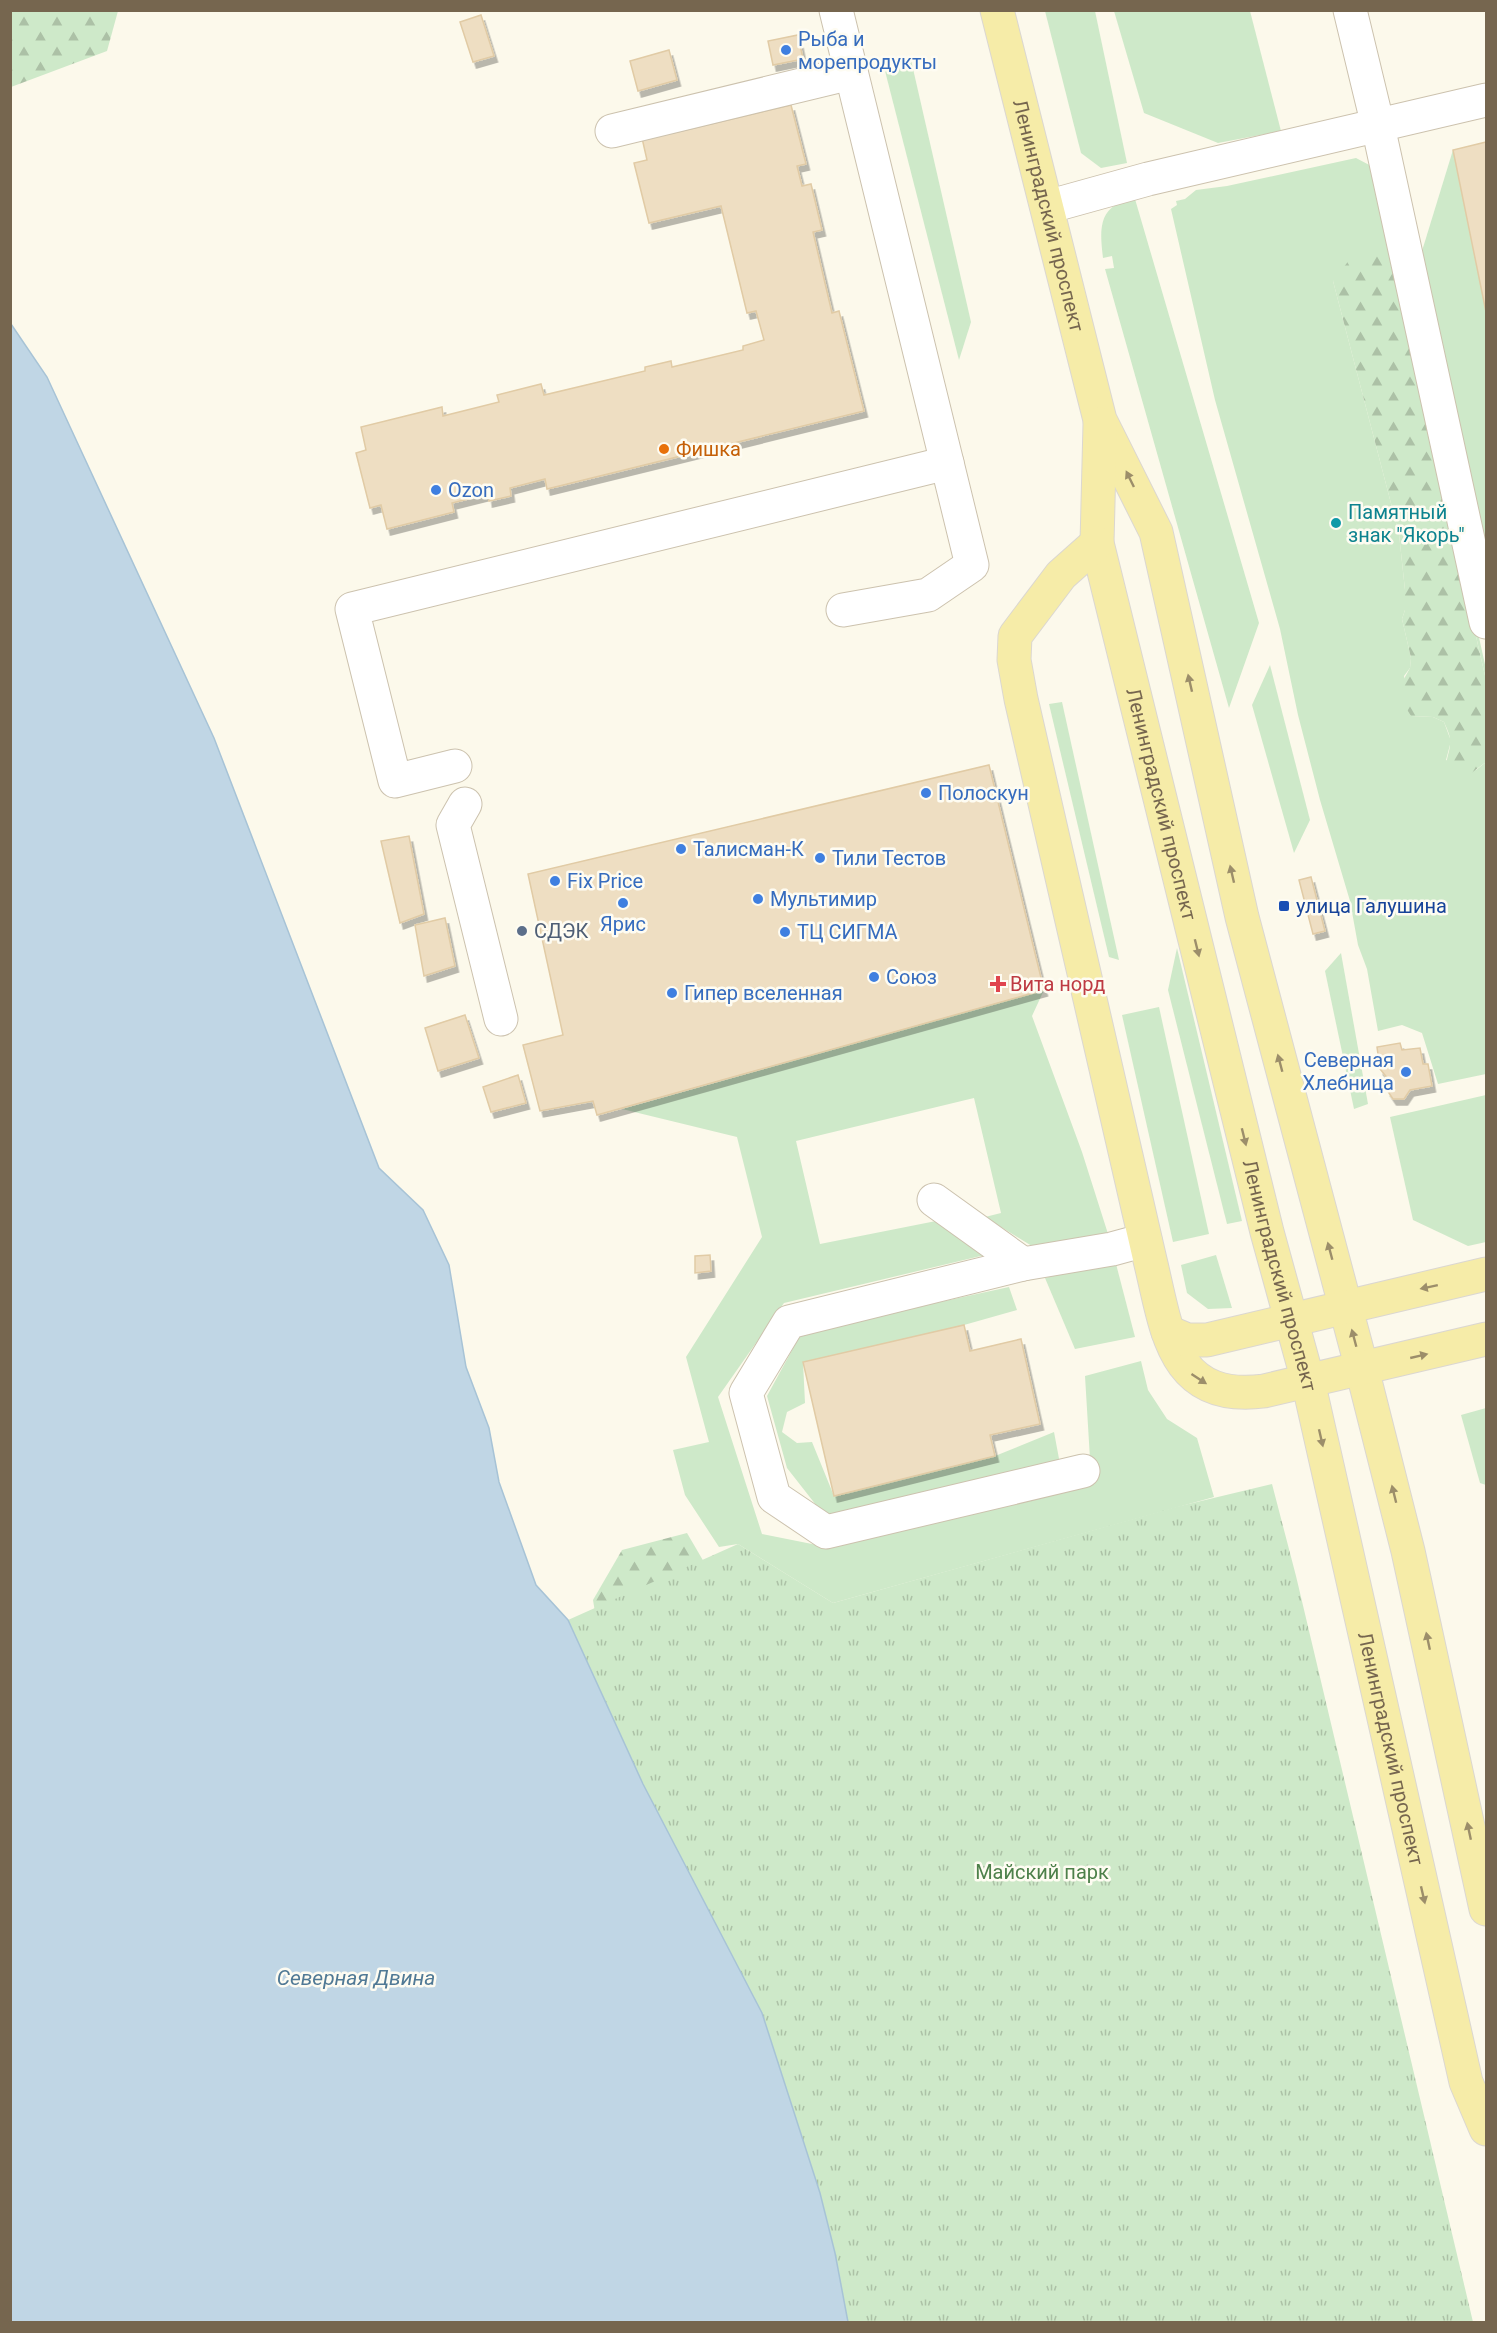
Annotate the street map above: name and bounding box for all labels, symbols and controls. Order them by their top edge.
place label: Рыба и морепродукты [798,27,937,74]
marker: Рыба и морепродукты [779,43,793,57]
street label: Ленинградский проспект [1008,97,1089,335]
place label: Фишка [676,437,741,461]
marker: Фишка [657,442,671,456]
one-way arrow [1125,471,1134,488]
place label: Ozon [448,478,494,502]
marker: Ozon [429,483,443,497]
place label: Памятный знак "Якорь" [1348,500,1465,547]
marker: Памятный знак "Якорь" [1329,516,1343,530]
one-way arrow [1184,674,1194,693]
street label: Ленинградский проспект [1121,685,1202,923]
place label: Полоскун [938,781,1029,805]
marker: Полоскун [919,786,933,800]
place label: Талисман-К [693,837,804,861]
marker: Талисман-К [674,842,688,856]
place label: Тили Тестов [832,846,946,870]
marker: Тили Тестов [813,851,827,865]
one-way arrow [1227,864,1236,883]
place label: Fix Price [567,869,643,893]
marker: Fix Price [548,874,562,888]
place label: Мультимир [770,887,877,911]
marker: Мультимир [751,892,765,906]
place label: улица Галушина [1296,894,1447,918]
marker: Ярис [616,896,630,910]
marker: улица Галушина [1277,899,1291,913]
place label: Ярис [600,912,646,936]
place label: СДЭК [534,919,589,943]
place label: ТЦ СИГМА [797,920,898,944]
marker: СДЭК [515,924,529,938]
marker: ТЦ СИГМА [778,925,792,939]
one-way arrow [1193,939,1203,957]
place label: Союз [886,965,937,989]
marker: Союз [867,970,881,984]
place label: Вита норд [1010,972,1105,996]
marker: Вита норд [991,977,1005,991]
place label: Гипер вселенная [684,981,843,1005]
marker: Гипер вселенная [665,986,679,1000]
place label: Северная Хлебница [1302,1048,1394,1095]
one-way arrow [1275,1054,1284,1072]
marker: Северная Хлебница [1399,1065,1413,1079]
one-way arrow [1239,1128,1249,1147]
street label: Ленинградский проспект [1238,1157,1322,1394]
one-way arrow [1325,1242,1334,1260]
one-way arrow [1420,1283,1439,1292]
one-way arrow [1349,1329,1358,1347]
one-way arrow [1410,1350,1428,1360]
one-way arrow [1191,1373,1207,1384]
one-way arrow [1317,1429,1326,1448]
one-way arrow [1388,1485,1398,1503]
street label: Ленинградский проспект [1353,1630,1429,1868]
one-way arrow [1423,1631,1432,1650]
one-way arrow [1464,1822,1474,1840]
park label: Майский парк [975,1860,1109,1884]
one-way arrow [1419,1886,1429,1904]
water label: Северная Двина [277,1966,435,1990]

